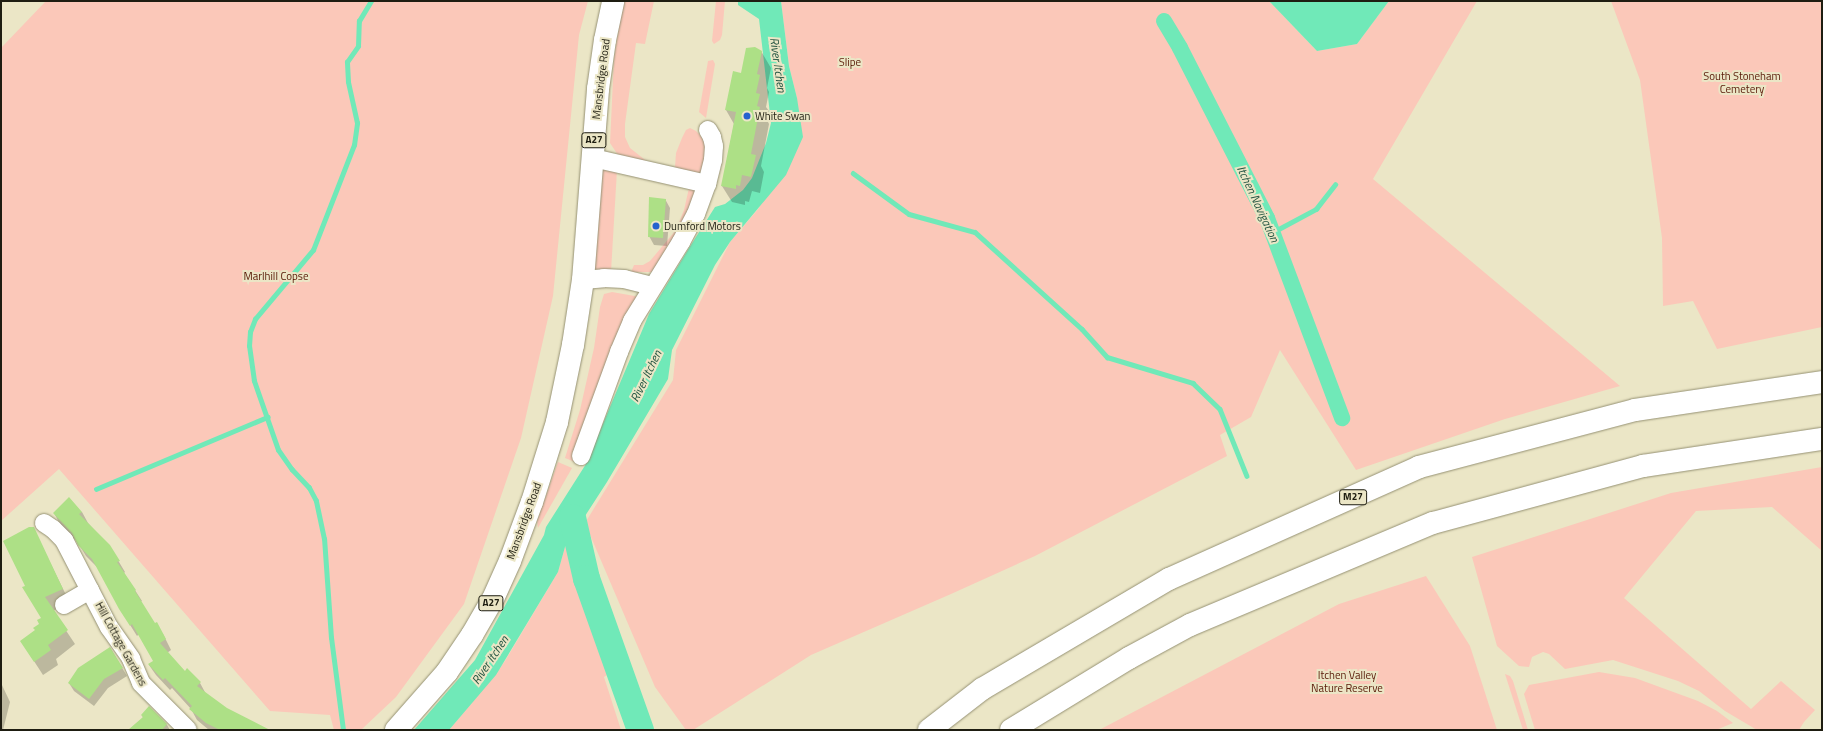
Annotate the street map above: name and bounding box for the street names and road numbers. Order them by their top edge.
street label: Mansbridge Road [590,38,612,120]
road number: A27 [581,132,607,148]
street label: Mansbridge Road [504,481,544,561]
road number: M27 [1339,489,1367,505]
road number: A27 [478,595,504,611]
street label: Hill Cottage Gardens [92,600,150,688]

